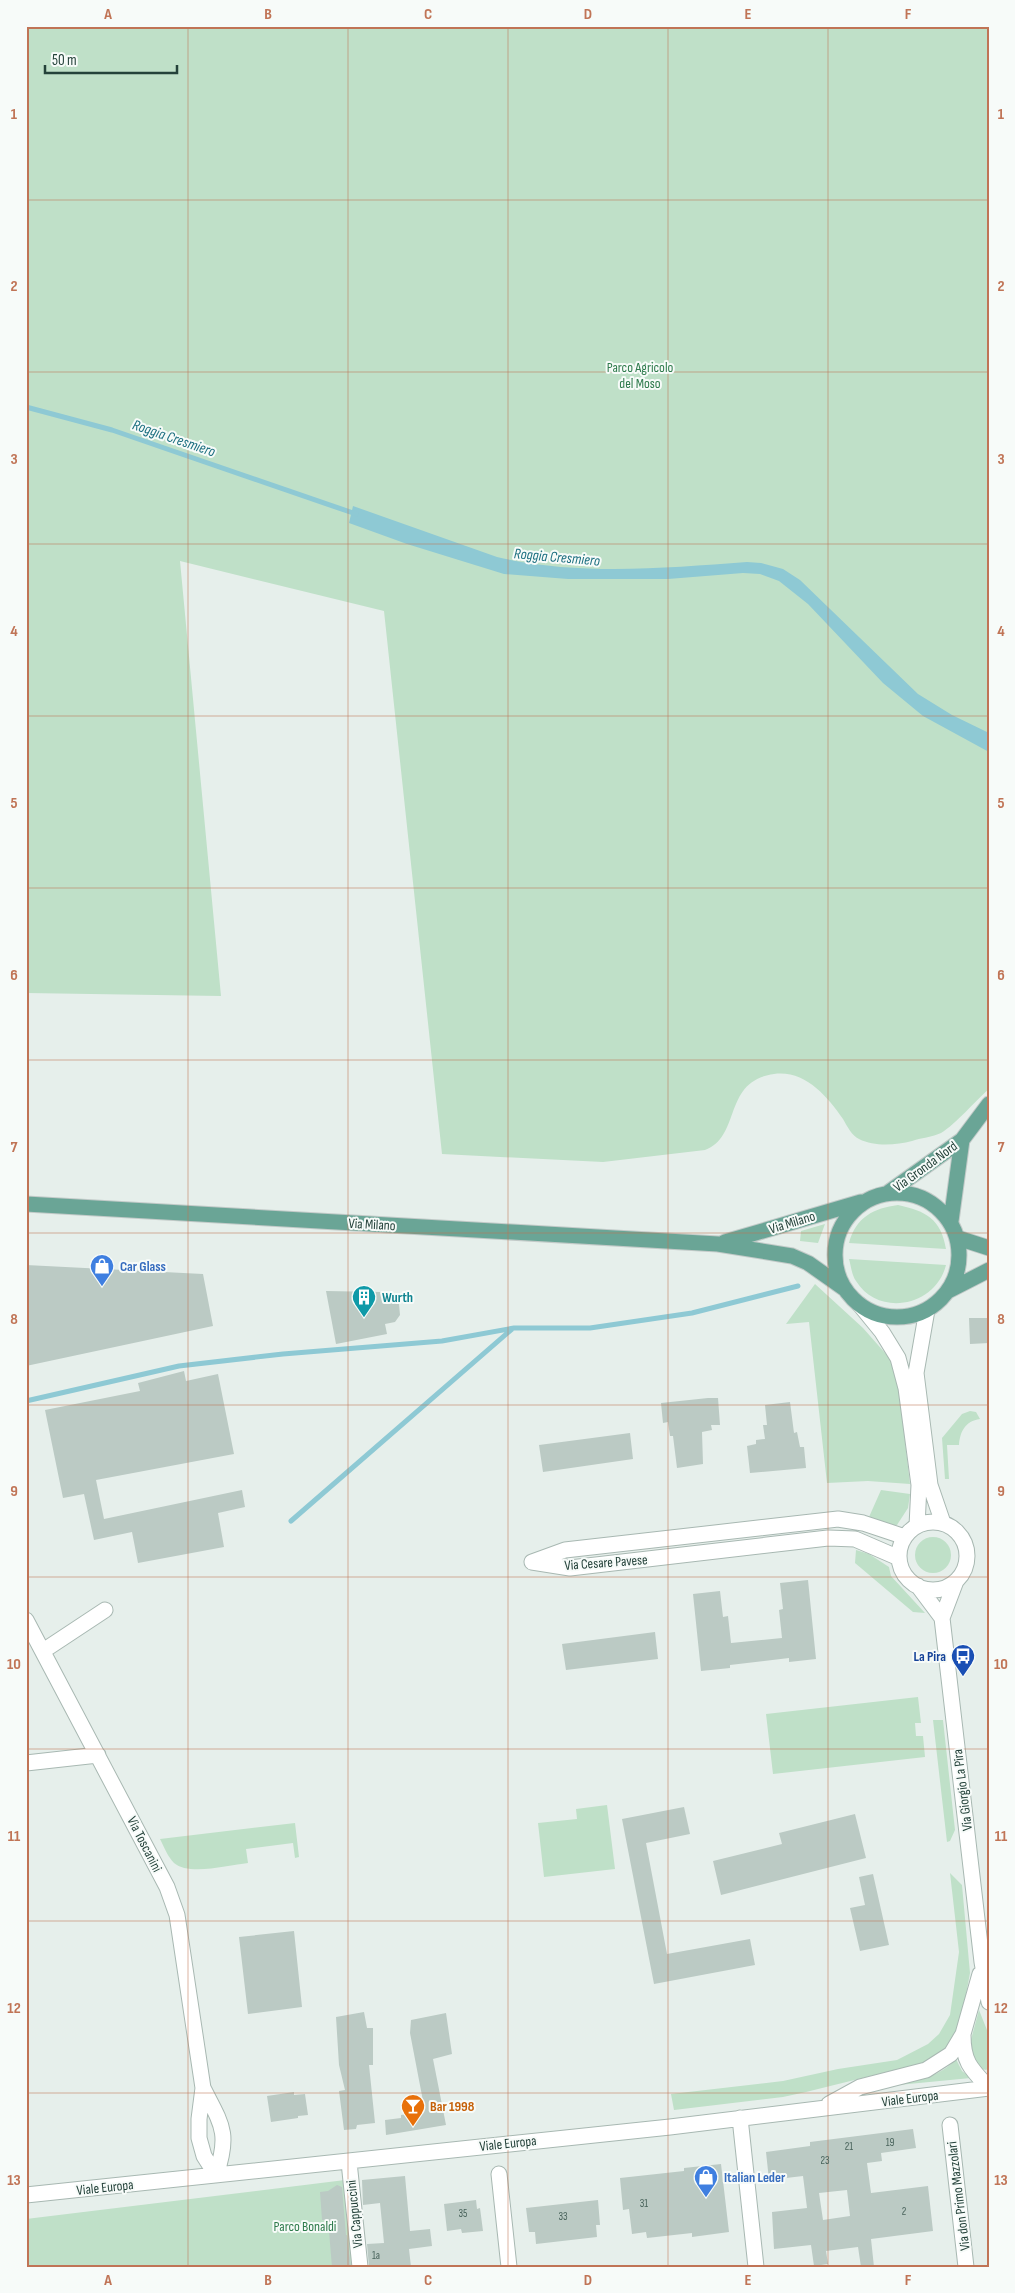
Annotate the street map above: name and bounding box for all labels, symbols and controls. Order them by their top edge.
text: A [103,5,112,24]
text: B [264,5,272,24]
text: C [424,5,432,24]
text: D [584,5,592,24]
text: E [745,5,752,24]
text: F [905,5,912,24]
scale bar [45,42,178,74]
text: 50 m [52,51,77,70]
text: 1 [11,105,18,124]
text: 1 [998,105,1005,124]
text: 2 [10,277,18,296]
text: 2 [997,277,1005,296]
park label: Parco Agricolo del Moso [607,359,674,392]
water label: Roggia Cresmiero [130,415,218,462]
text: 3 [10,450,18,469]
text: 3 [997,450,1005,469]
water label: Roggia Cresmiero [513,544,601,571]
text: 4 [10,622,18,641]
text: 4 [997,622,1005,641]
text: 5 [10,794,18,813]
text: 5 [997,794,1005,813]
text: 6 [10,966,18,985]
text: 6 [997,966,1005,985]
street label: Via Gronda Nord [890,1137,961,1195]
text: 7 [11,1138,18,1157]
text: 7 [998,1138,1005,1157]
street label: Via Milano [767,1207,817,1238]
street label: Via Milano [348,1215,396,1234]
shop icon: Car Glass [89,1253,115,1287]
place label: Car Glass [120,1258,166,1275]
building icon: Wurth [351,1284,377,1318]
place label: Wurth [382,1289,413,1306]
text: 8 [10,1310,18,1329]
text: 8 [997,1310,1005,1329]
text: 9 [10,1482,18,1501]
text: 9 [997,1482,1005,1501]
street label: Via Cesare Pavese [564,1551,648,1574]
bus stop icon: La Pira [950,1643,976,1677]
place label: La Pira [913,1648,946,1665]
text: 10 [7,1655,21,1674]
text: 10 [994,1655,1008,1674]
street label: Via Giorgio La Pira [949,1748,976,1832]
street label: Via Toscanini [123,1814,166,1875]
text: 11 [8,1827,21,1846]
text: 11 [995,1827,1008,1846]
text: 12 [7,1999,21,2018]
text: 12 [994,1999,1008,2018]
street label: Viale Europa [881,2087,939,2110]
bar icon: Bar 1998 [400,2093,426,2127]
place label: Bar 1998 [430,2098,475,2115]
street label: Viale Europa [479,2132,537,2155]
house number: 19 [886,2136,894,2149]
house number: 21 [845,2140,853,2153]
street label: Via don Primo Mazzolari [943,2140,974,2252]
house number: 23 [820,2154,830,2167]
shop icon: Italian Leder [693,2164,719,2198]
place label: Italian Leder [724,2169,786,2186]
text: 13 [7,2171,21,2190]
text: 13 [994,2171,1008,2190]
street label: Viale Europa [76,2176,134,2199]
street label: Via Cappuccini [342,2179,367,2249]
house number: 31 [640,2197,648,2210]
house number: 2 [902,2205,907,2218]
house number: 35 [458,2207,468,2220]
house number: 33 [558,2210,568,2223]
park label: Parco Bonaldi [274,2218,336,2235]
house number: 1a [372,2249,380,2262]
text: A [103,2271,112,2290]
text: B [264,2271,272,2290]
text: C [424,2271,432,2290]
text: D [584,2271,592,2290]
text: E [745,2271,752,2290]
text: F [905,2271,912,2290]

